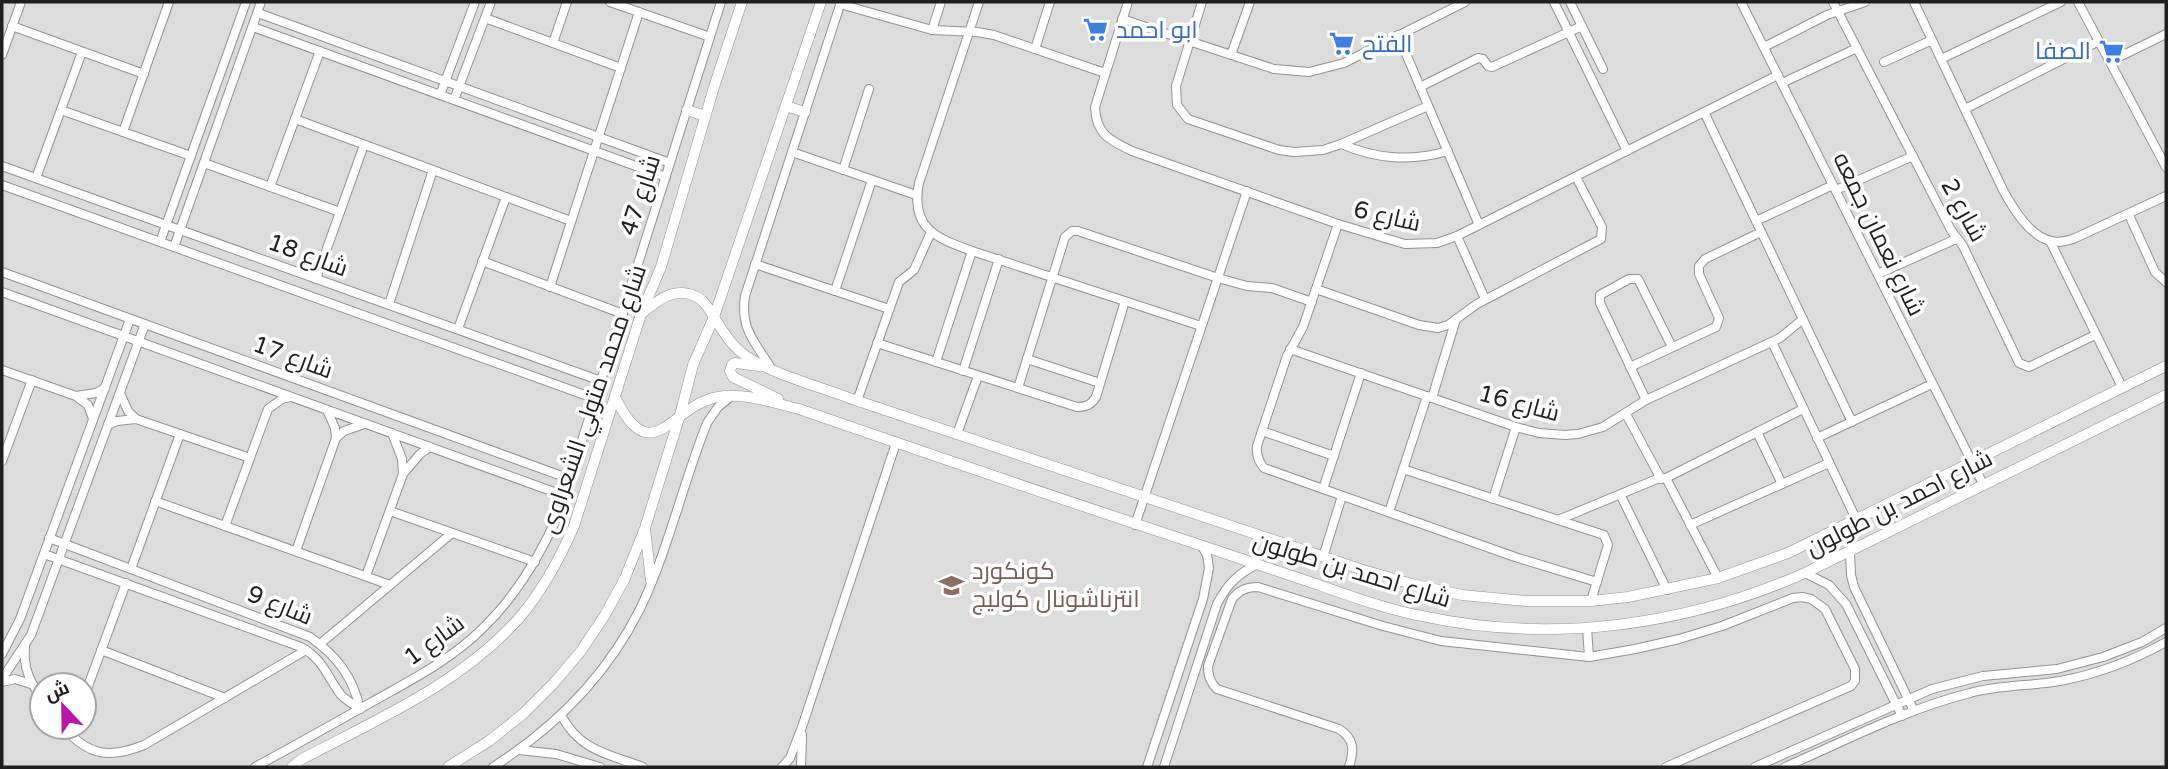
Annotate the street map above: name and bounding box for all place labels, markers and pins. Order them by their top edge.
supermarket icon: ابو احمد [1082,16,1110,44]
place label: ابو احمد [1116,16,1198,45]
supermarket icon: الفتح [1328,30,1356,58]
place label: الفتح [1362,30,1413,60]
place label: الصفا [2035,37,2091,66]
supermarket icon: الصفا [2097,37,2125,65]
place label: كونكورد انترناشونال كوليج [972,557,1140,615]
school or university icon: كونكورد انترناشونال كوليج [938,571,966,599]

